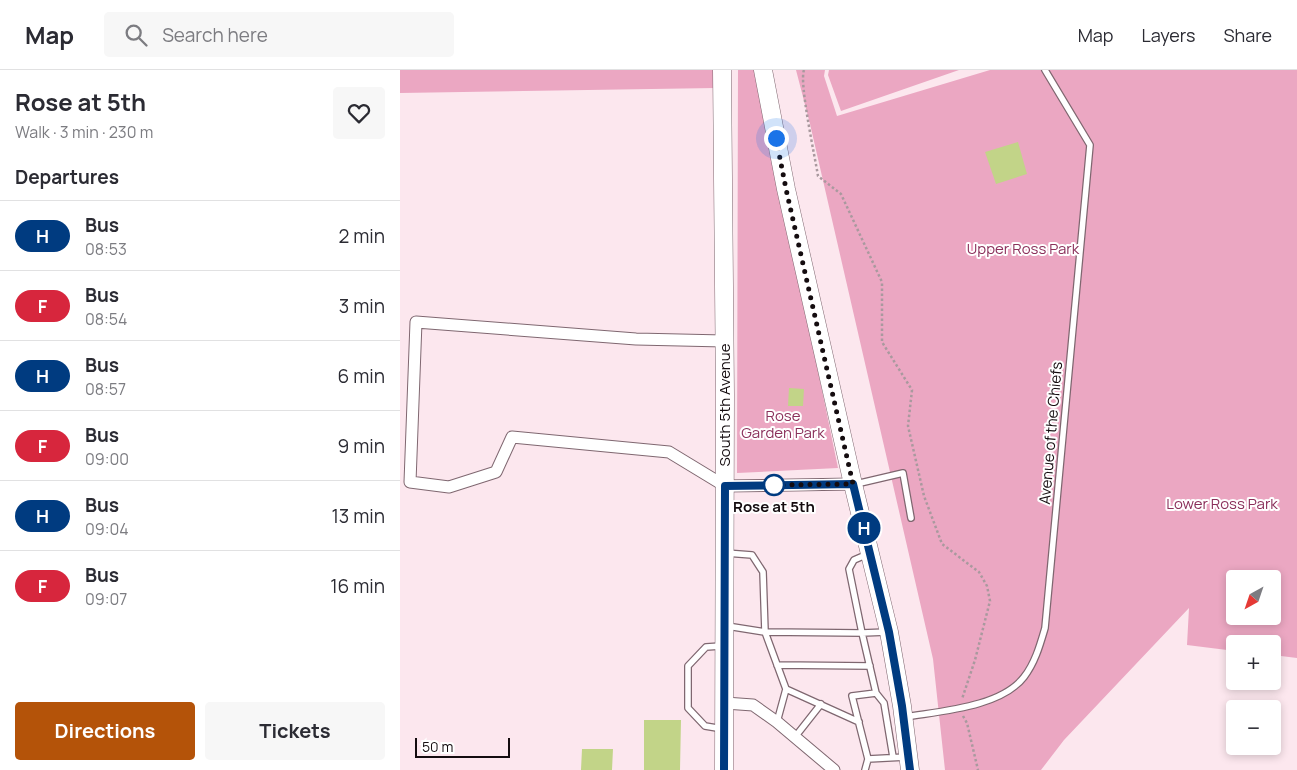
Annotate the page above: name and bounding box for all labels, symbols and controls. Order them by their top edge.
search box [104,12,454,57]
text: Map [25,18,74,51]
icon: search [122,21,150,49]
text: Search here [162,22,268,48]
text: Map [1078,23,1113,47]
text: Layers [1141,23,1195,47]
text: Share [1223,23,1272,47]
text: Rose at 5th [15,85,146,118]
button: heart [333,87,385,139]
text: Walk · 3 min · 230 m [15,121,153,143]
your location [764,126,789,151]
text: Departures [15,164,119,190]
text: Bus [85,212,119,238]
text: 2 min [339,223,385,249]
text: H [36,224,49,248]
text: 08:53 [85,238,127,260]
park label: Upper Ross Park [967,238,1080,259]
text: Bus [85,282,119,308]
text: 3 min [339,293,385,319]
text: F [38,294,47,318]
text: 08:54 [85,308,128,330]
street label: South 5th Avenue [714,343,735,466]
text: Bus [85,352,119,378]
street label: Avenue of the Chiefs [1034,361,1067,505]
text: 6 min [338,363,385,389]
text: H [36,364,49,388]
text: 08:57 [85,378,126,400]
park label: Rose Garden Park [741,405,825,443]
text: Bus [85,422,119,448]
text: 9 min [338,433,385,459]
text: F [38,434,47,458]
text: 09:00 [85,448,129,470]
marker: Rose at 5th [763,474,785,496]
text: Bus [85,492,119,518]
park label: Lower Ross Park [1166,493,1278,514]
place label: Rose at 5th [733,496,815,517]
text: 13 min [331,503,385,529]
text: H [36,504,49,528]
line badge: H [848,512,880,544]
text: H [858,516,871,540]
text: 09:04 [85,518,129,540]
text: Bus [85,562,119,588]
north arrow [1226,570,1281,625]
map controls [1226,570,1281,755]
text: 16 min [330,573,385,599]
text: F [38,574,47,598]
text: 09:07 [85,588,127,610]
button: + [1226,635,1281,690]
button: − [1226,700,1281,755]
button: Directions [15,702,195,760]
button: Tickets [205,702,385,760]
scale bar [415,735,510,758]
text: 50 m [422,737,453,756]

